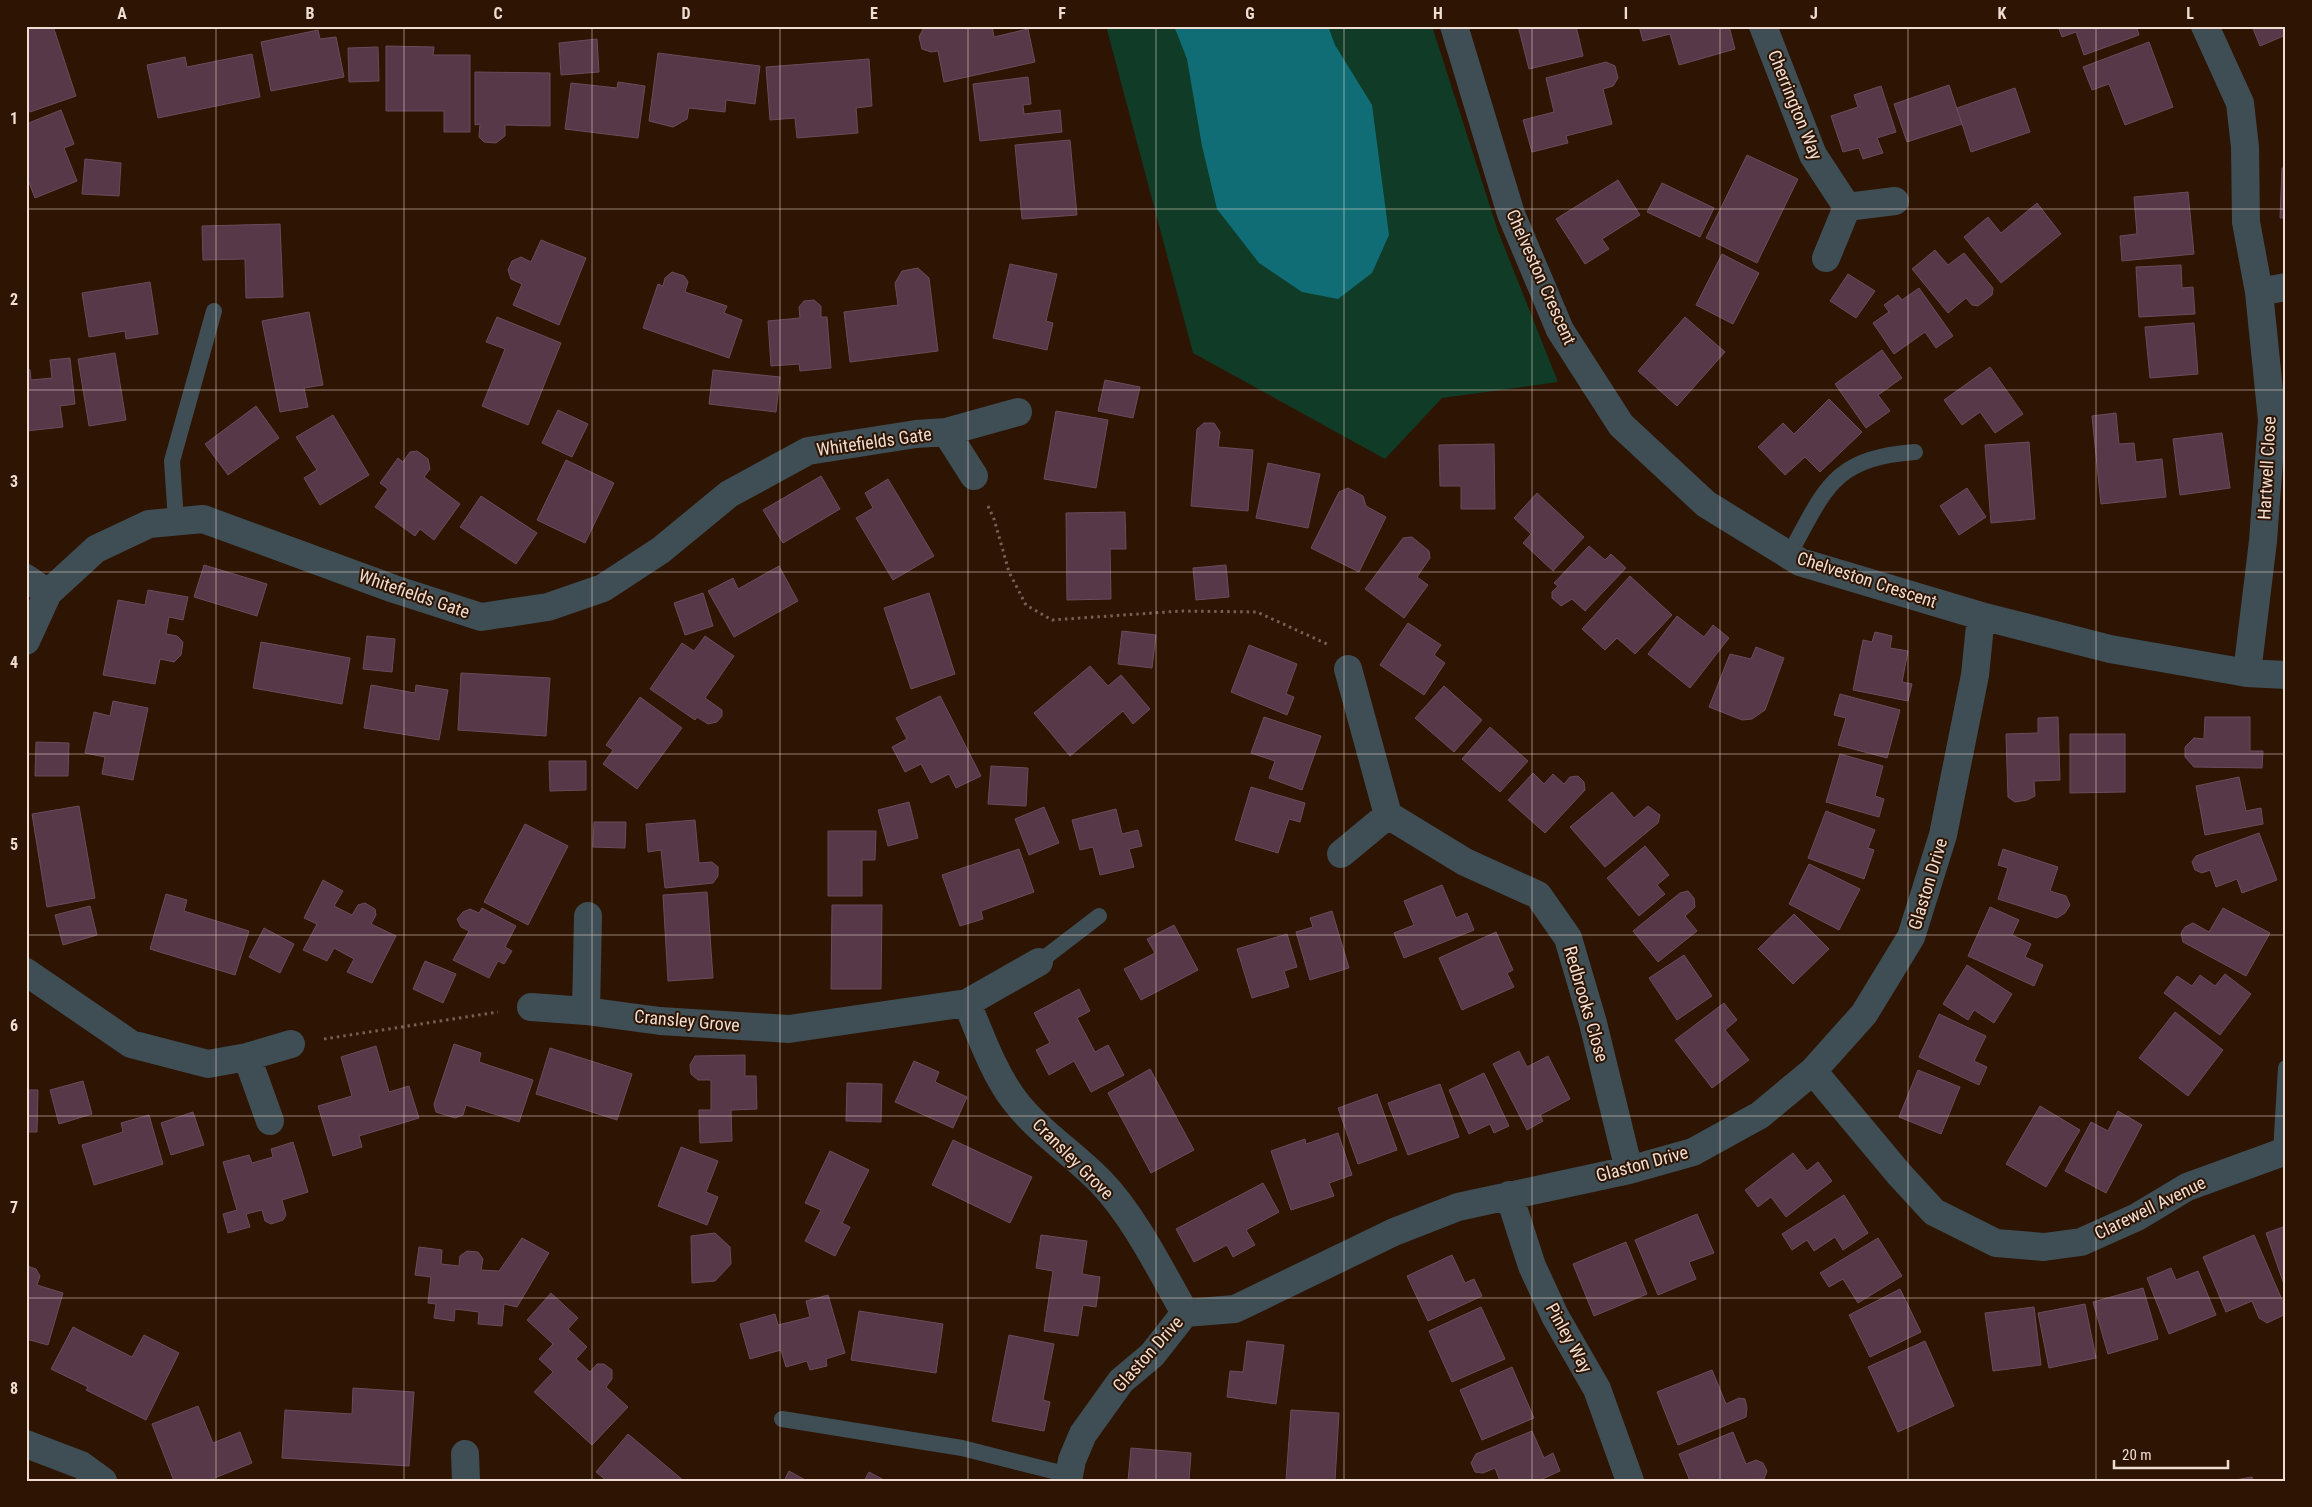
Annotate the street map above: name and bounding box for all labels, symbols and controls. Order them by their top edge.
text: A [117,4,127,23]
text: B [306,4,315,23]
text: C [493,4,503,23]
text: D [681,4,691,23]
text: E [870,4,878,23]
text: F [1058,4,1066,23]
text: G [1245,4,1255,23]
text: H [1433,4,1443,23]
text: I [1624,4,1628,23]
text: J [1810,4,1818,23]
text: K [1998,4,2007,23]
text: L [2186,4,2194,23]
street label: Cherrington Way [1764,47,1827,163]
text: 1 [10,109,18,128]
street label: Chelveston Crescent [1502,206,1581,348]
text: 2 [10,290,18,309]
street label: Hartwell Close [2253,416,2280,520]
street label: Whitefields Gate [815,423,933,460]
text: 3 [10,472,18,491]
street label: Chelveston Crescent [1795,547,1940,612]
street label: Whitefields Gate [356,565,472,622]
text: 4 [10,653,18,672]
text: 5 [10,835,18,854]
street label: Glaston Drive [1904,836,1951,932]
street label: Redbrooks Close [1560,943,1613,1064]
street label: Cransley Grove [633,1005,741,1036]
text: 6 [10,1016,18,1035]
street label: Cransley Grove [1029,1114,1118,1203]
street label: Glaston Drive [1593,1141,1690,1186]
street label: Clarewell Avenue [2091,1172,2209,1244]
text: 7 [10,1198,18,1217]
street label: Pinley Way [1542,1299,1597,1377]
street label: Glaston Drive [1108,1312,1187,1396]
text: 8 [10,1379,18,1398]
scale bar [2114,1437,2228,1469]
text: 20 m [2122,1446,2152,1464]

